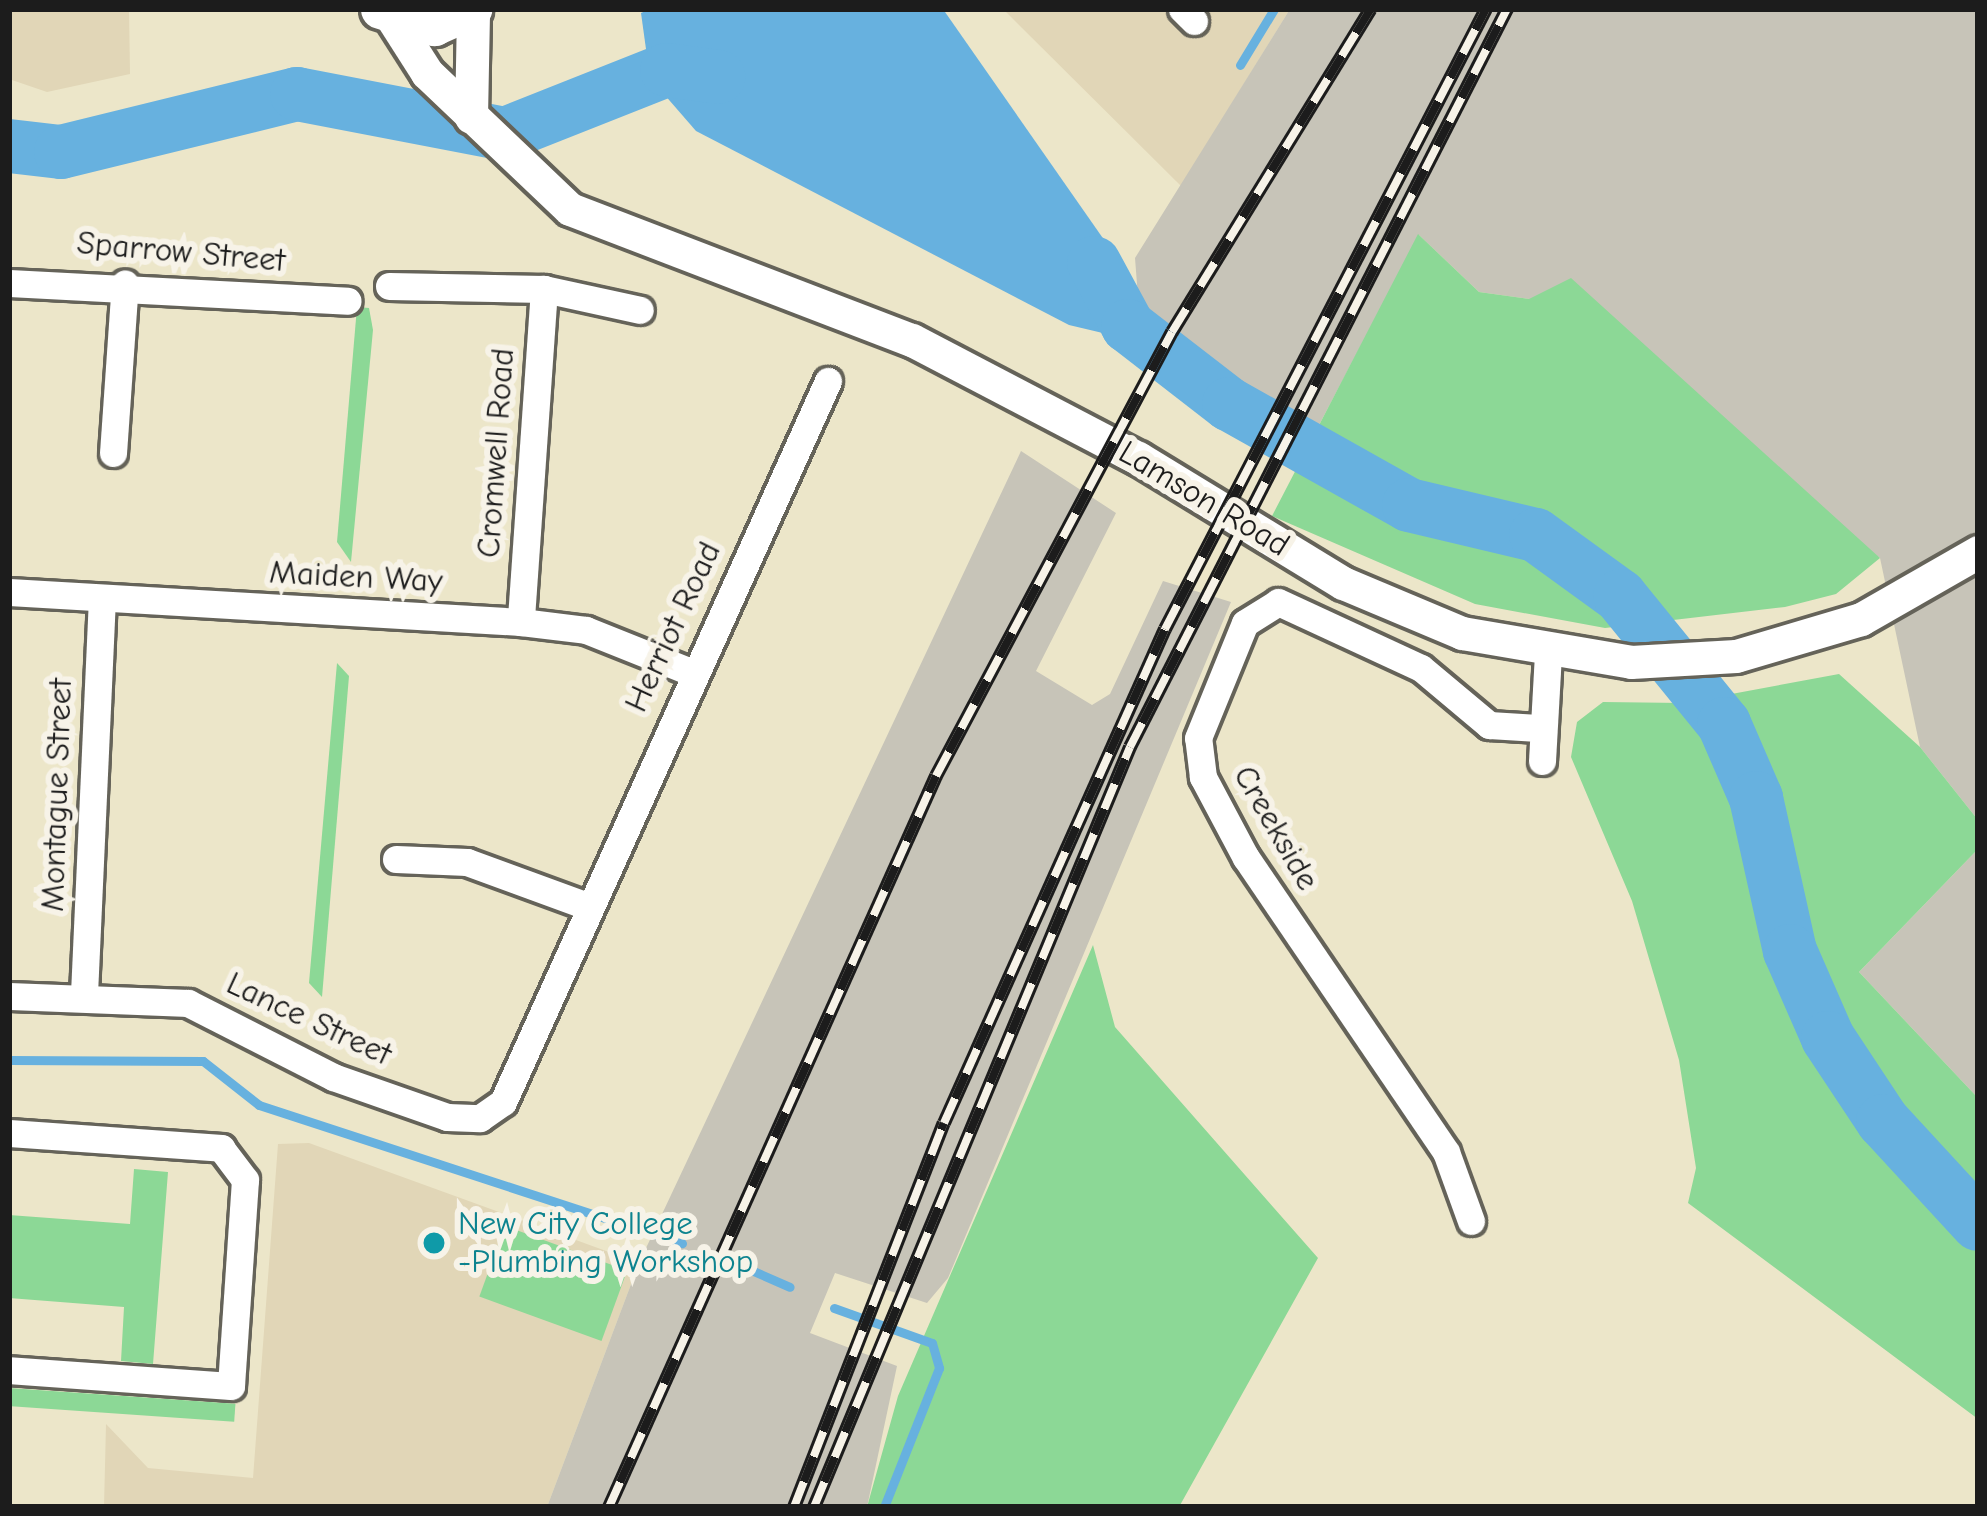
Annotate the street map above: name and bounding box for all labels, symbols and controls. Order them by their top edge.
street label: Sparrow Street [75,223,287,281]
street label: Cromwell Road [469,347,523,559]
street label: Lamson Road [1112,433,1296,565]
street label: Herriot Road [616,536,730,718]
street label: Maiden Way [268,553,444,601]
street label: Montague Street [33,678,81,912]
street label: Creekside [1225,759,1327,897]
street label: Lance Street [220,964,398,1074]
place label: New City College -Plumbing Workshop [458,1204,753,1282]
marker: New City College -Plumbing Workshop [421,1230,447,1256]

